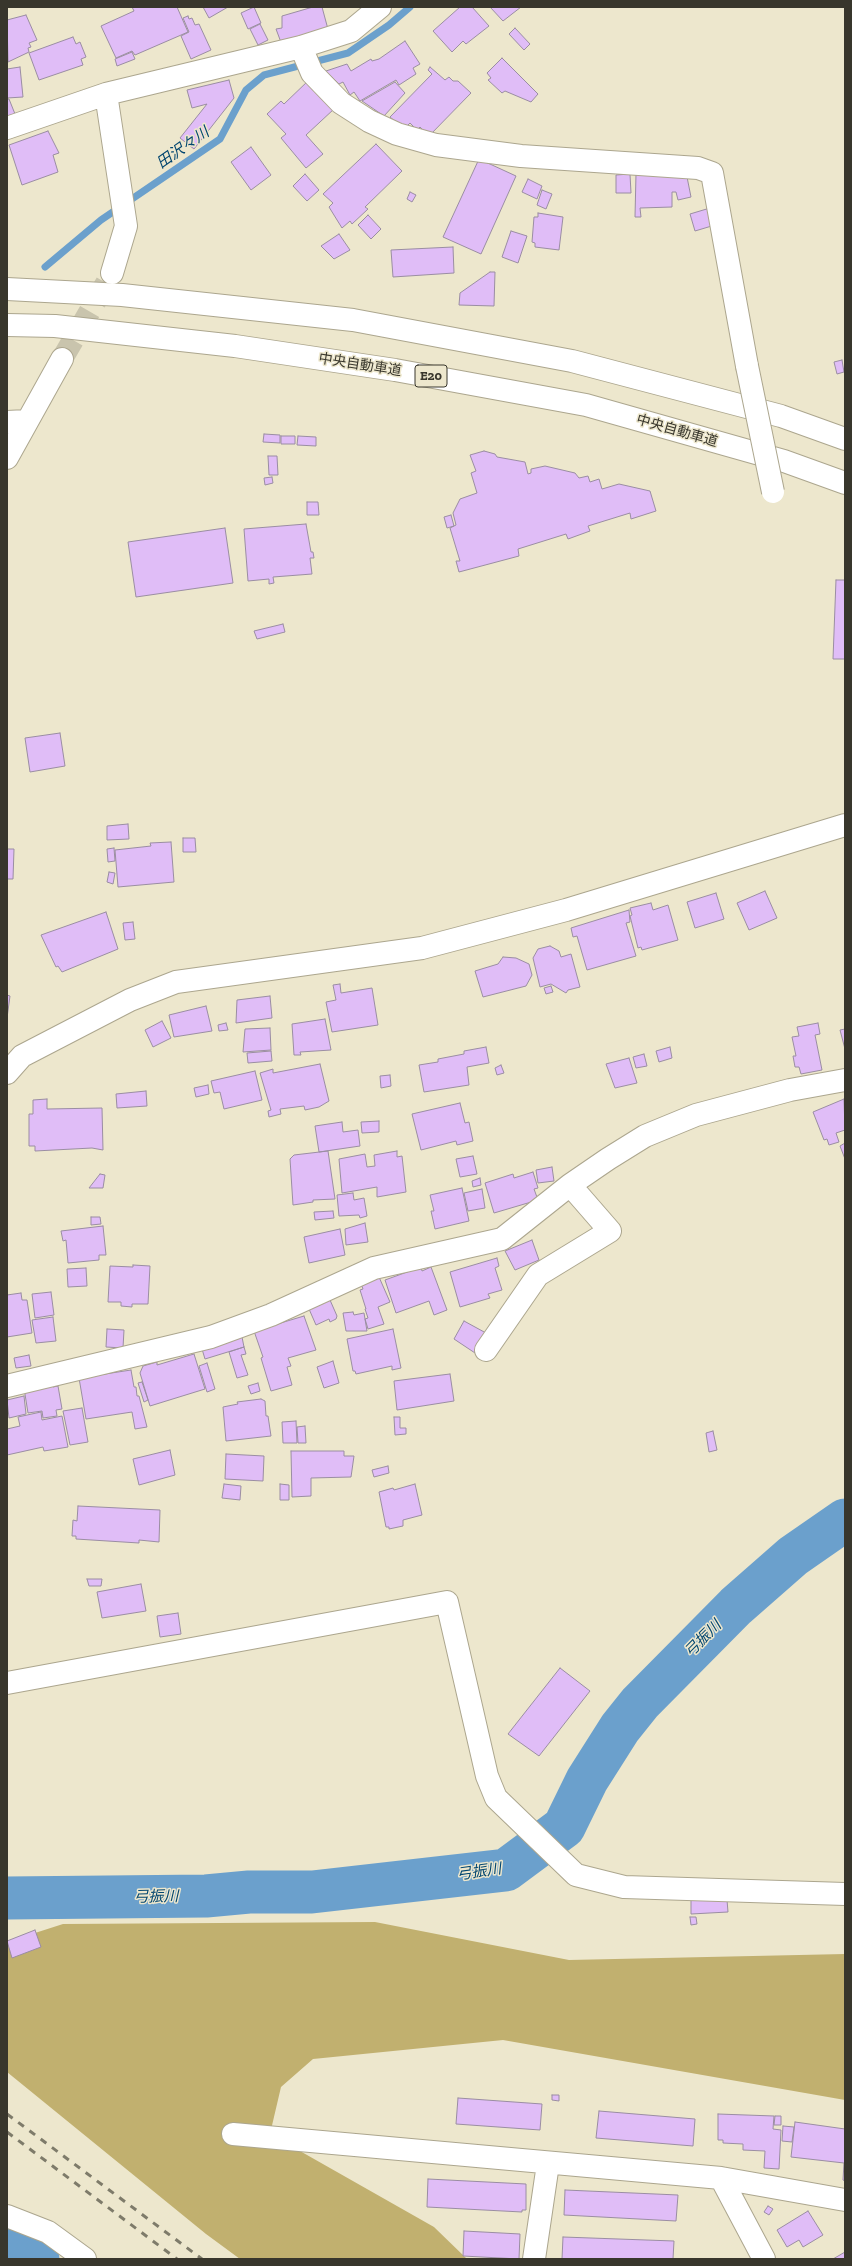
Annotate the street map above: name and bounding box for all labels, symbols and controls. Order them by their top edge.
water label: 田沢々川 [153,123,213,173]
street label: 中央自動車道 [317,350,403,380]
road number: E20 [415,365,447,387]
street label: 中央自動車道 [634,411,720,451]
water label: 弓振川 [681,1617,725,1661]
water label: 弓振川 [455,1860,503,1884]
water label: 弓振川 [133,1888,179,1906]

